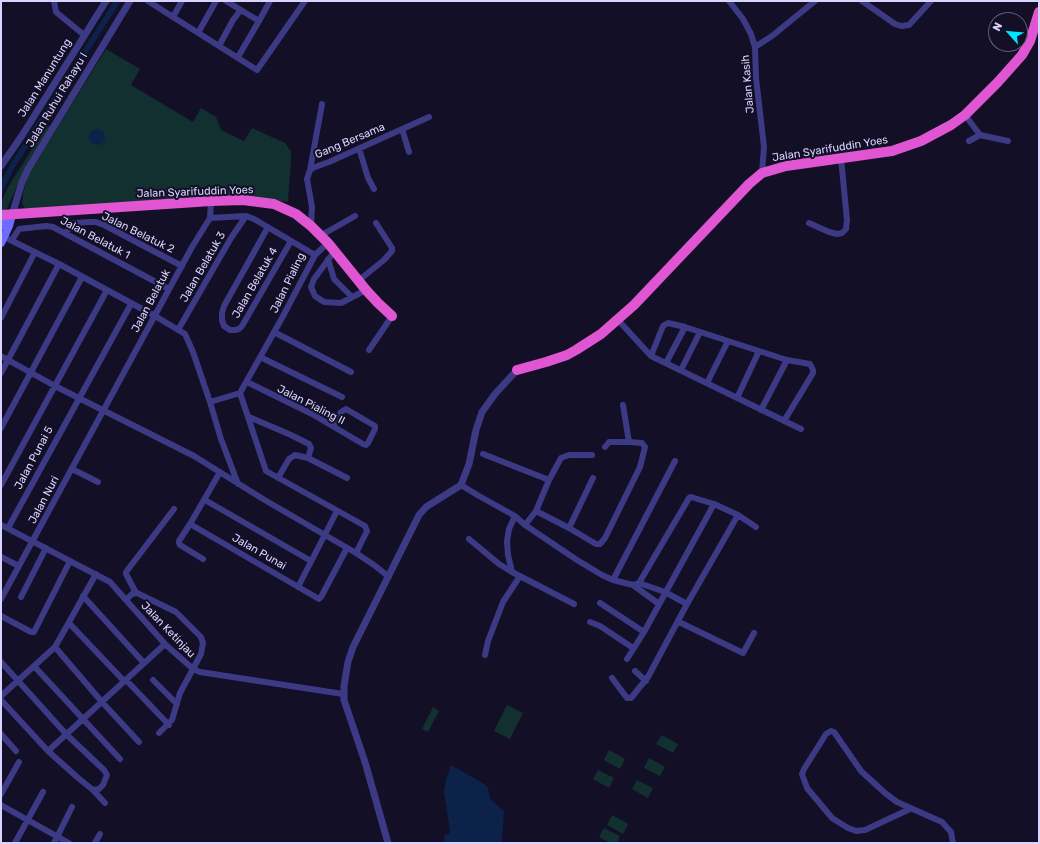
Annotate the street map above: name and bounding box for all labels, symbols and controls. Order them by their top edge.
north arrow [988,12,1028,52]
text: N [990,20,1005,33]
street label: Jalan Manuntung [16,36,74,120]
street label: Jalan Ruhui Rahayu I [24,50,90,150]
street label: Jalan Kasih [739,54,757,114]
street label: Gang Bersama [313,120,387,162]
street label: Jalan Syarifuddin Yoes [771,133,889,165]
street label: Jalan Syarifuddin Yoes [136,183,254,201]
street label: Jalan Belatuk 2 [100,210,176,256]
street label: Jalan Belatuk 1 [58,214,132,262]
street label: Jalan Belatuk 3 [177,229,229,305]
street label: Jalan Belatuk 4 [229,245,281,321]
street label: Jalan Pialing [268,251,308,315]
street label: Jalan Belatuk [129,267,173,335]
street label: Jalan Pialing II [275,382,347,428]
street label: Jalan Punai 5 [12,424,56,492]
street label: Jalan Nuri [26,474,62,526]
street label: Jalan Punai [230,531,288,573]
street label: Jalan Ketinjau [138,599,198,661]

